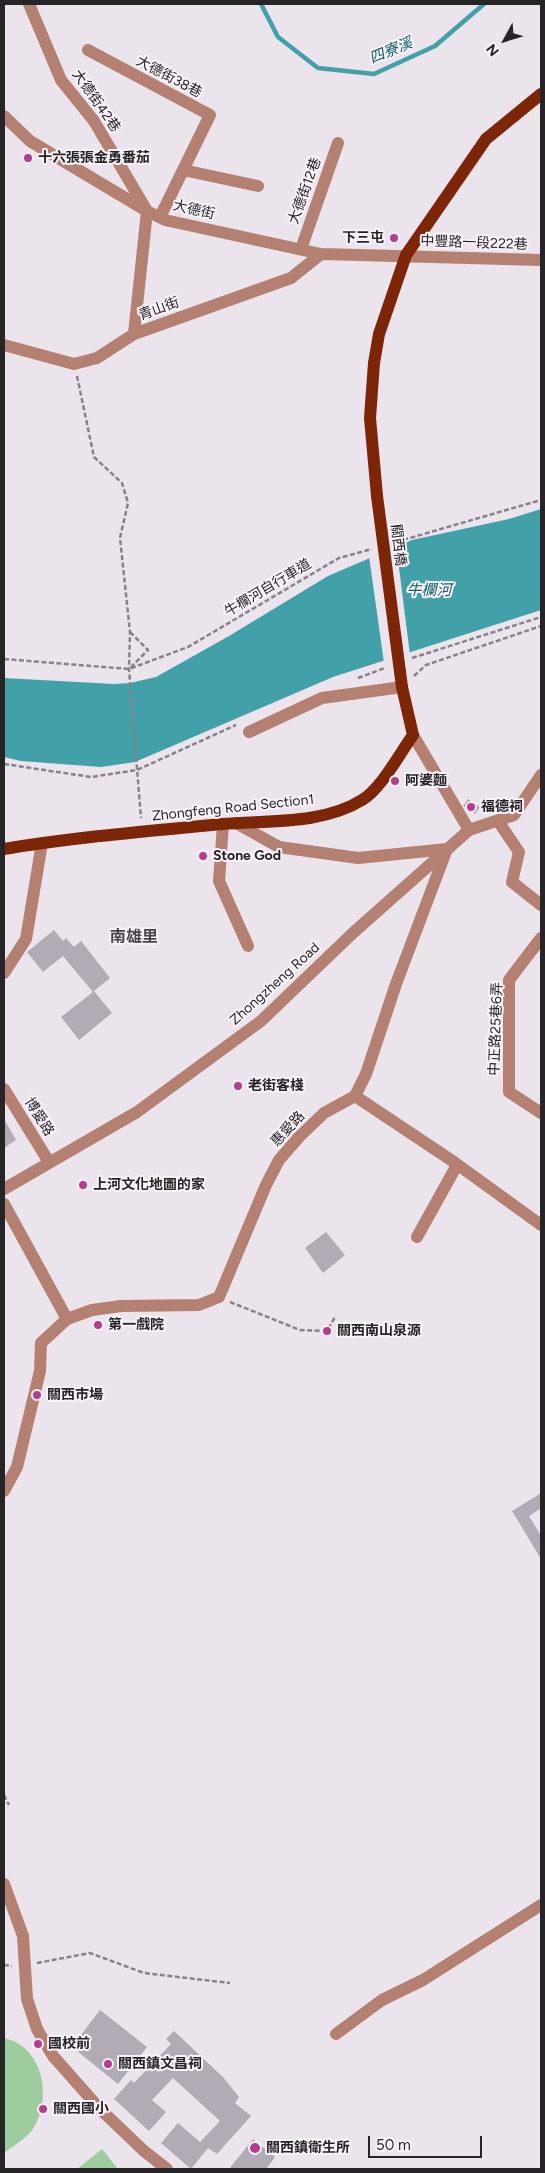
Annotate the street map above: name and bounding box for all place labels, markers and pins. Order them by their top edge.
place label: 十六張張金勇番茄 [38,150,150,166]
marker: 十六張張金勇番茄 [22,152,34,164]
place label: 下三屯 [342,230,384,246]
marker: 下三屯 [388,232,400,244]
place label: 阿婆麵 [405,773,447,789]
marker: 阿婆麵 [389,775,401,787]
place label: 福德祠 [481,799,523,815]
marker: 福德祠 [465,801,477,813]
place label: Stone God [213,848,281,864]
marker: Stone God [197,850,209,862]
place label: 老街客棧 [248,1078,304,1094]
marker: 老街客棧 [232,1080,244,1092]
place label: 上河文化地圖的家 [93,1177,205,1193]
marker: 上河文化地圖的家 [77,1179,89,1191]
place label: 第一戲院 [108,1317,164,1333]
marker: 第一戲院 [92,1319,104,1331]
place label: 關西南山泉源 [337,1323,421,1339]
marker: 關西南山泉源 [321,1325,333,1337]
place label: 關西市場 [47,1387,103,1403]
marker: 關西市場 [31,1389,43,1401]
place label: 國校前 [48,2036,90,2052]
marker: 國校前 [32,2038,44,2050]
place label: 關西鎮文昌祠 [118,2056,202,2072]
marker: 關西鎮文昌祠 [102,2058,114,2070]
place label: 關西國小 [53,2101,109,2117]
marker: 關西國小 [37,2103,49,2115]
place label: 關西鎮衛生所 [266,2140,350,2156]
marker: 關西鎮衛生所 [248,2141,262,2155]

